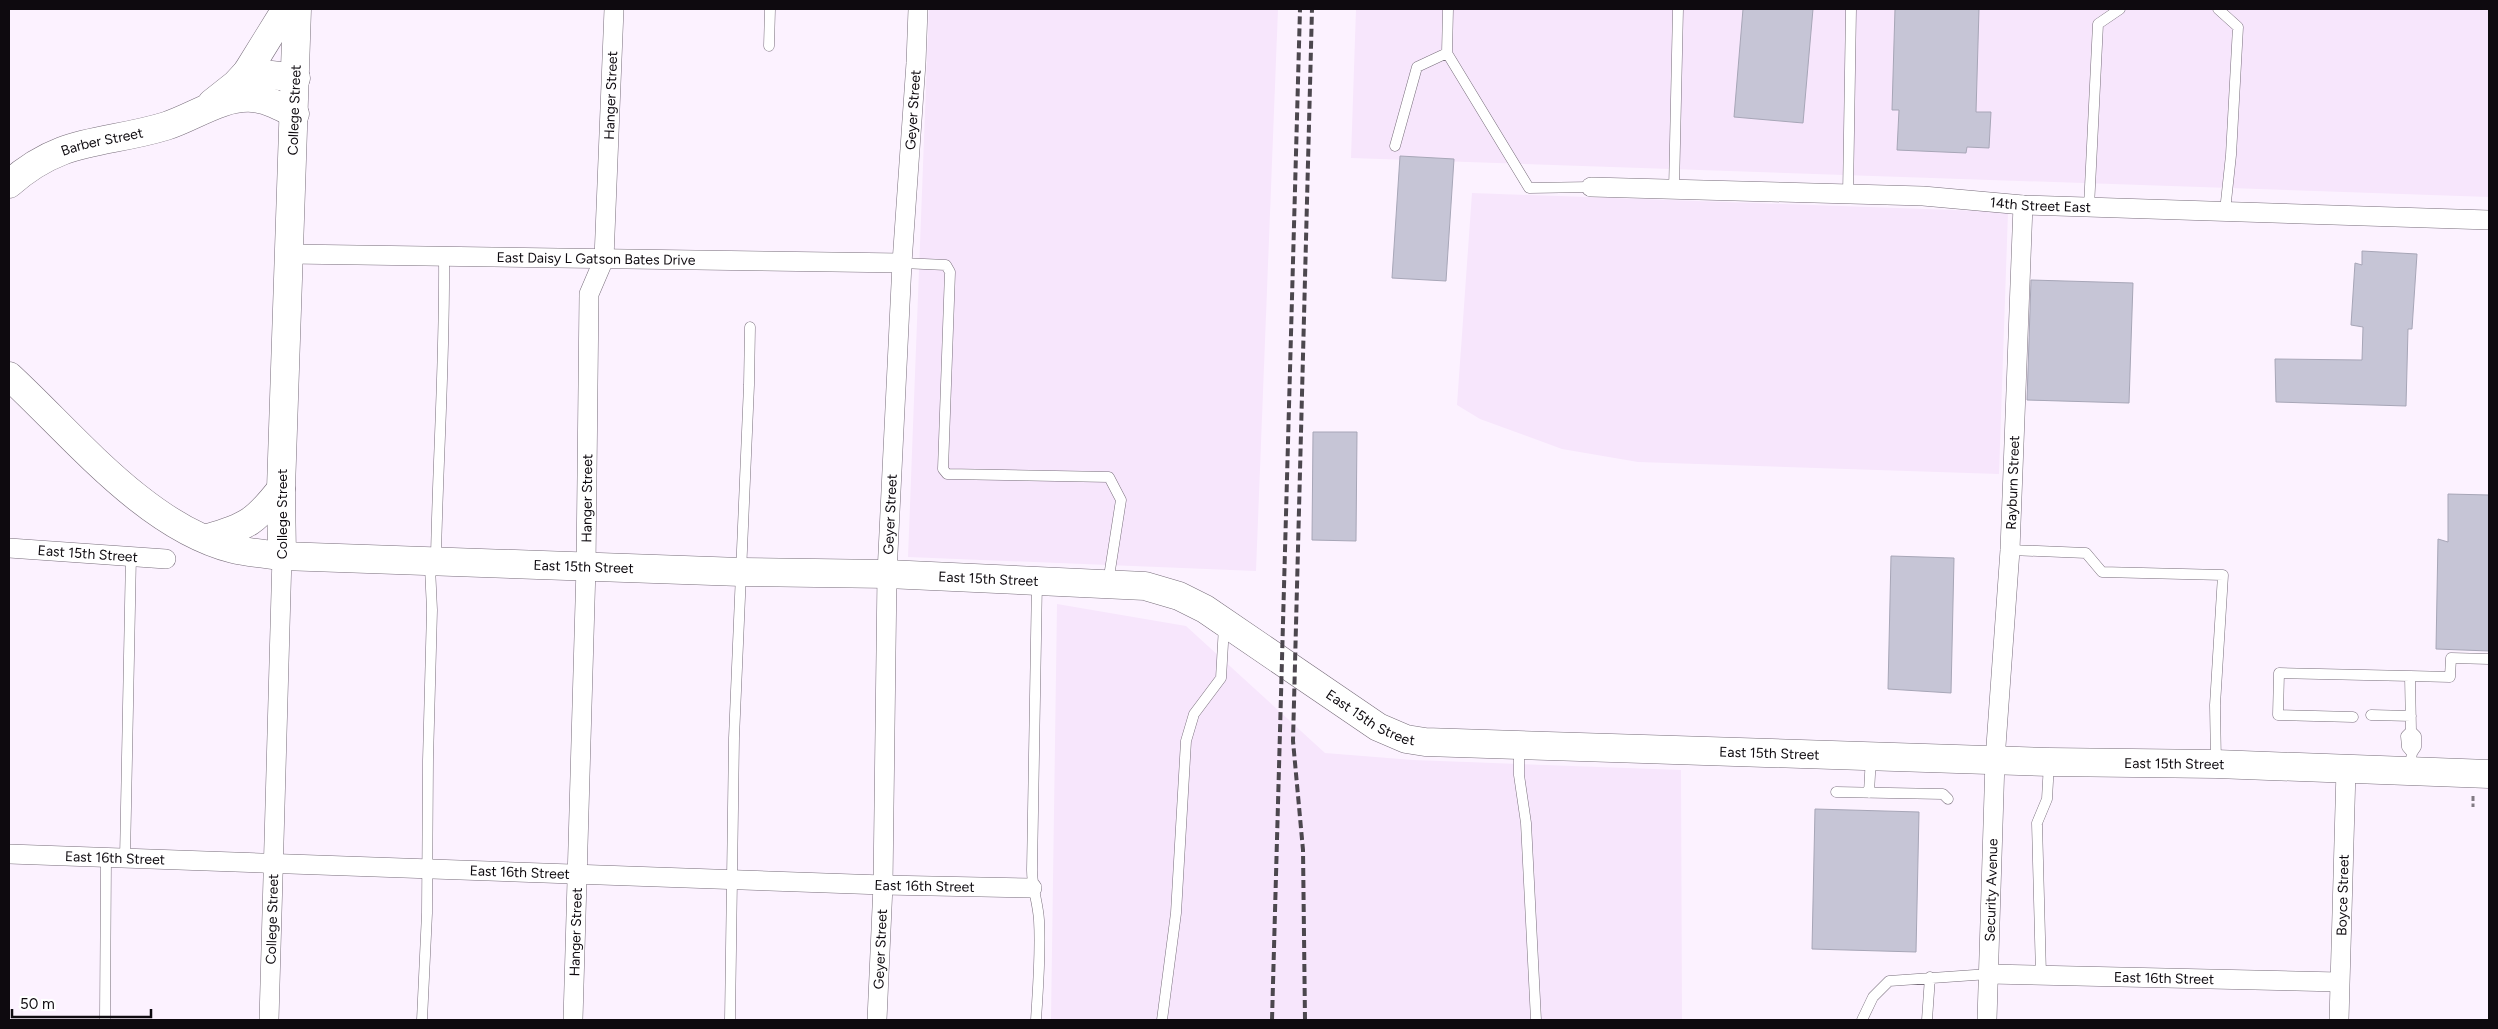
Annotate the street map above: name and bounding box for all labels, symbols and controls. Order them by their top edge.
street label: Hanger Street [601,51,621,140]
street label: College Street [284,64,305,156]
street label: Geyer Street [902,69,925,151]
street label: Barber Street [59,124,145,160]
street label: 14th Street East [1989,194,2091,216]
street label: East Daisy L Gatson Bates Drive [496,249,696,269]
street label: Rayburn Street [2003,435,2023,530]
street label: Hanger Street [578,454,596,543]
street label: College Street [274,469,291,559]
street label: Geyer Street [880,474,901,555]
street label: East 15th Street [37,542,138,566]
street label: East 15th Street [533,557,634,577]
street label: East 15th Street [938,568,1039,590]
street label: East 15th Street [1323,686,1416,749]
street label: East 15th Street [1719,743,1820,764]
street label: East 15th Street [2124,755,2225,773]
street label: Security Avenue [1981,838,2002,942]
street label: East 16th Street [64,848,165,869]
street label: Boyce Street [2333,854,2353,936]
street label: East 16th Street [469,862,570,883]
street label: College Street [263,873,282,965]
street label: East 16th Street [874,877,975,896]
street label: Hanger Street [566,887,586,977]
street label: Geyer Street [870,909,891,990]
street label: East 16th Street [2114,969,2214,988]
scale bar [12,986,151,1018]
text: 50 m [20,995,55,1013]

